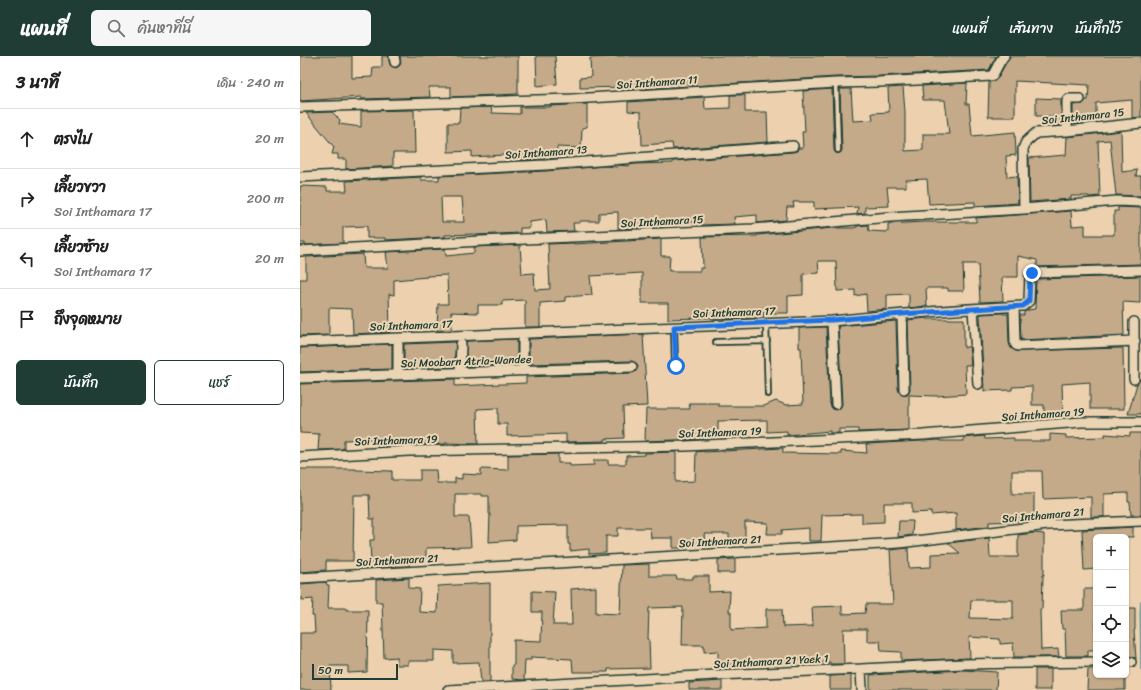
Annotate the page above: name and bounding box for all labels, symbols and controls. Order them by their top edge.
search box [91,10,371,46]
text: แผนที่ [20,12,67,45]
text: ค้นหาที่นี่ [137,15,192,41]
text: แผนที่ [952,16,987,41]
text: เส้นทาง [1009,16,1053,41]
text: บันทึกไว้ [1075,16,1121,41]
icon: search [105,17,127,39]
text: 3 นาที [16,67,59,97]
street label: Soi Inthamara 11 [616,70,698,95]
text: เดิน · 240 m [216,71,284,94]
street label: Soi Inthamara 15 [1041,103,1126,130]
text: ตรงไป [54,126,92,152]
text: 20 m [255,127,284,150]
icon: ahead [16,128,38,150]
street label: Soi Inthamara 13 [504,140,588,165]
text: เลี้ยวขวา [54,174,106,200]
text: 200 m [247,187,284,210]
icon: right [16,188,38,210]
text: Soi Inthamara 17 [54,200,152,223]
street label: Soi Inthamara 15 [620,210,704,233]
text: เลี้ยวซ้าย [54,234,109,260]
text: 20 m [255,247,284,270]
icon: left [16,248,38,270]
text: Soi Inthamara 17 [54,260,152,283]
route end [1023,264,1041,282]
street label: Soi Inthamara 17 [692,302,776,323]
text: ถึงจุดหมาย [54,306,122,332]
icon: arrive [16,308,38,330]
street label: Soi Inthamara 17 [369,315,453,336]
street label: Soi Moobarn Atria-Wandee [400,350,532,373]
route start [667,357,685,375]
button: บันทึก [16,360,146,405]
button: แชร์ [154,360,284,405]
street label: Soi Inthamara 19 [1001,402,1085,427]
street label: Soi Inthamara 19 [678,422,762,443]
street label: Soi Inthamara 19 [354,430,438,451]
street label: Soi Inthamara 21 [1001,502,1085,529]
street label: Soi Inthamara 21 [678,530,762,553]
map controls [1093,534,1129,678]
button: + [1093,534,1129,570]
street label: Soi Inthamara 21 [355,549,439,572]
button: − [1093,570,1129,606]
button: locate [1093,606,1129,642]
button: layers [1093,642,1129,678]
street label: Soi Inthamara 21 Yaek 1 [713,649,829,674]
text: 50 m [318,661,343,680]
scale bar [312,662,398,681]

